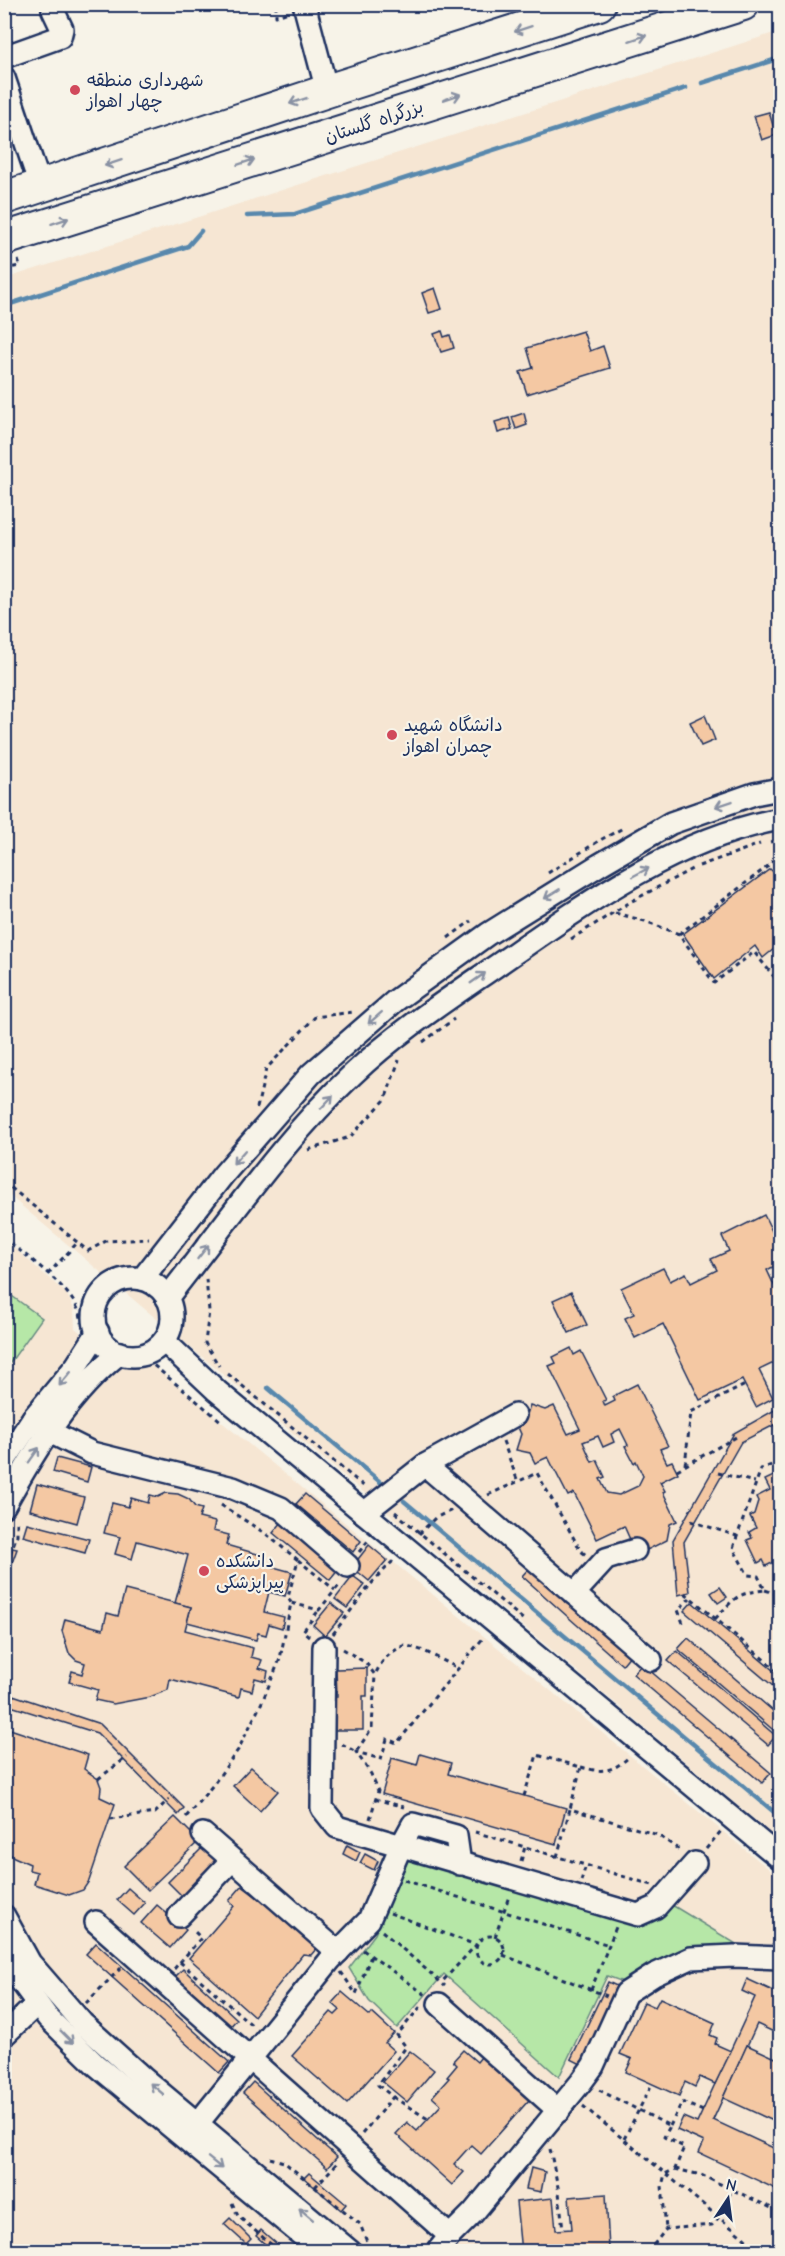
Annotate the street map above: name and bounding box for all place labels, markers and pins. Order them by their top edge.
place label: شهرداری منطقه چهار اهواز [85,70,204,113]
marker: شهرداری منطقه چهار اهواز [68,83,82,97]
place label: دانشگاه شهید چمران اهواز [402,715,503,758]
marker: دانشگاه شهید چمران اهواز [385,728,399,742]
place label: دانشکده پیراپزشکی [216,1551,284,1594]
marker: دانشکده پیراپزشکی [197,1564,211,1578]

